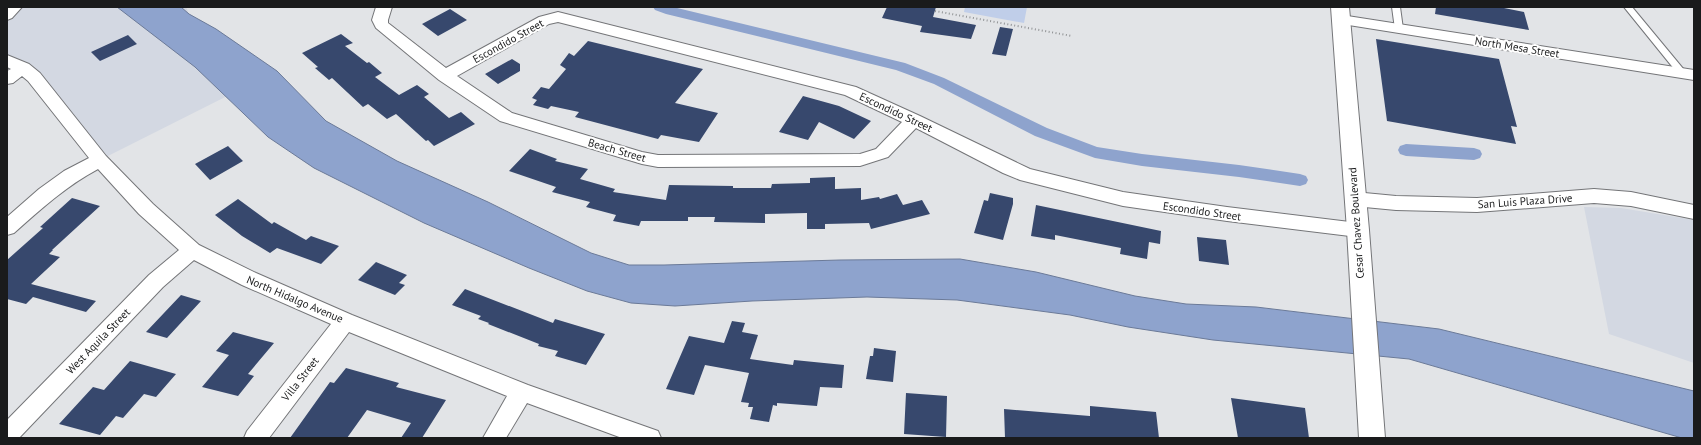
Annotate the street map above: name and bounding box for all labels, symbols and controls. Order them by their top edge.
street label: Escondido Street [470,16,546,66]
street label: North Mesa Street [1474,33,1561,61]
street label: Escondido Street [857,89,935,135]
street label: Beach Street [586,135,648,165]
street label: Cesar Chavez Boulevard [1345,167,1367,279]
street label: San Luis Plaza Drive [1477,191,1573,211]
street label: Escondido Street [1162,199,1242,223]
street label: North Hidalgo Avenue [245,272,346,326]
street label: West Aquila Street [63,305,133,377]
street label: Villa Street [278,354,322,405]

